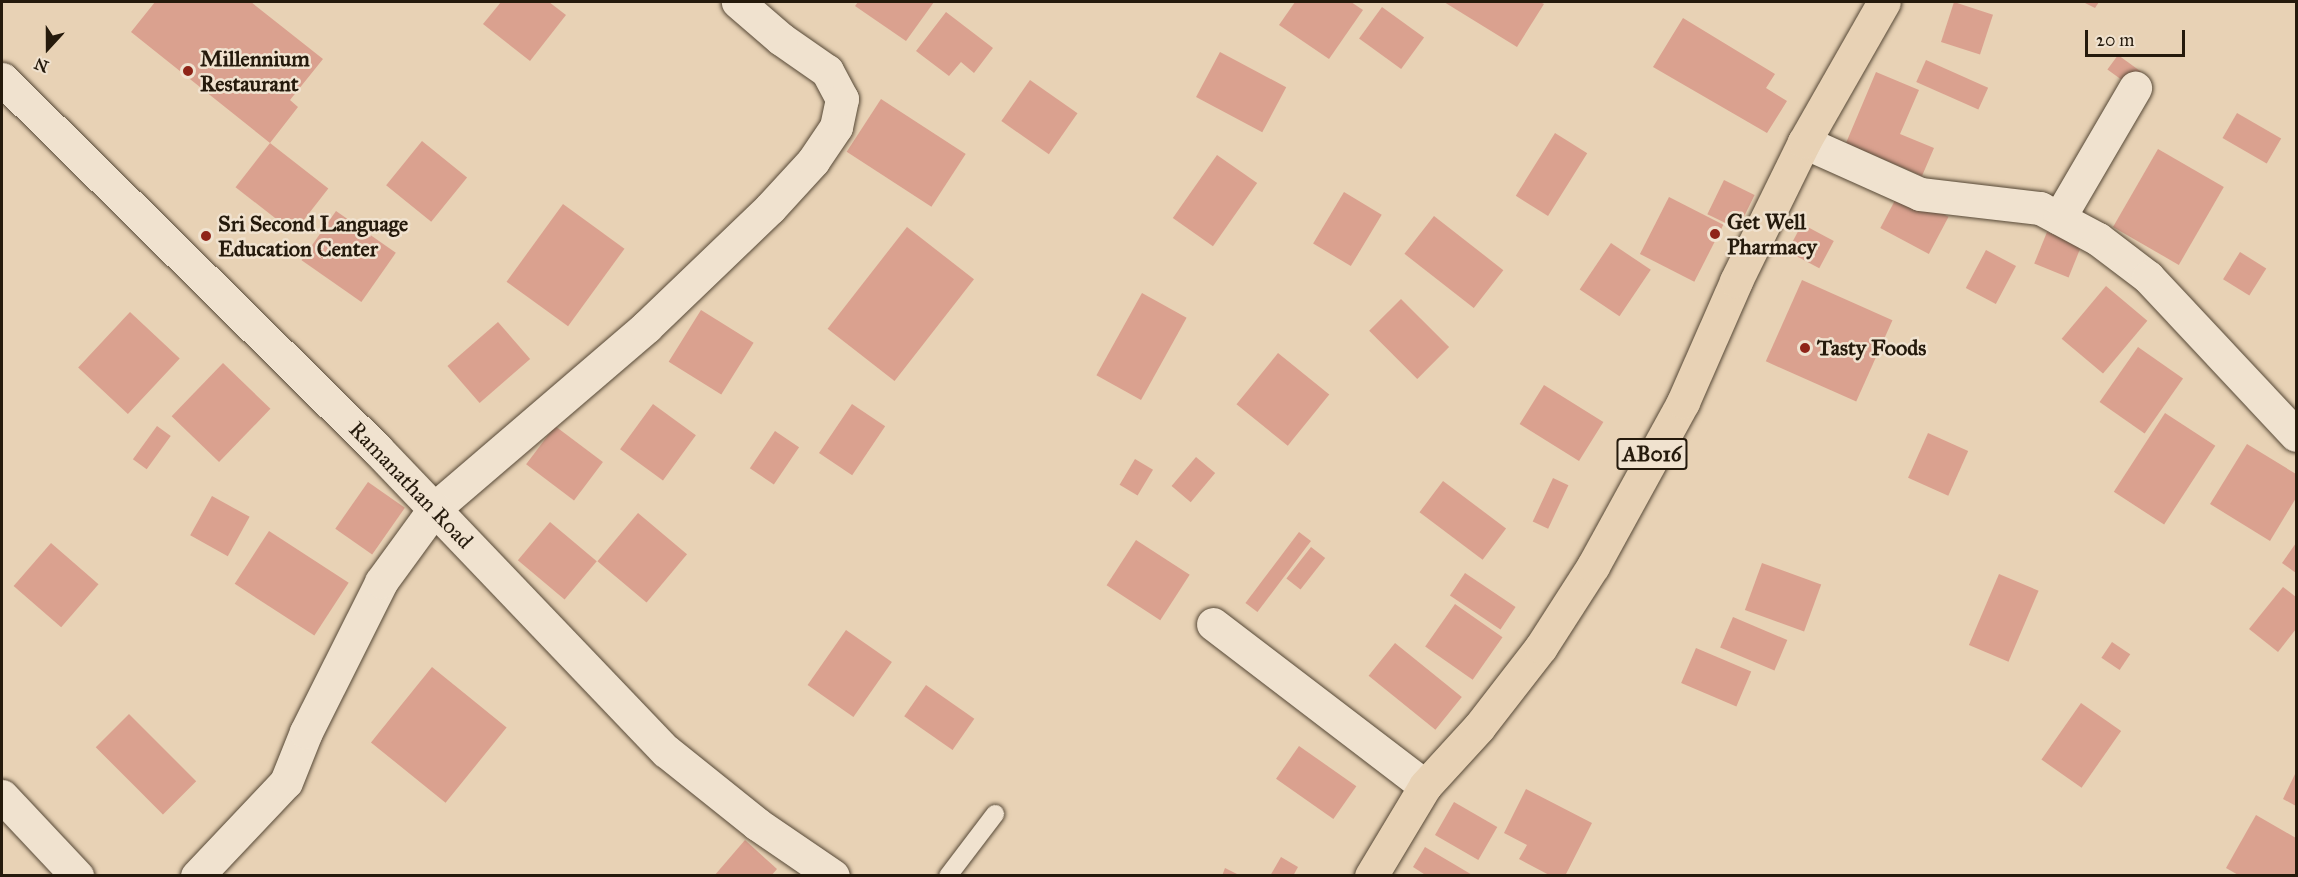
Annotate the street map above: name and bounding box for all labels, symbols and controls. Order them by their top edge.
north arrow [18,18,78,78]
scale bar [2088,18,2188,56]
text: 20 m [2096,29,2134,51]
place label: Millennium Restaurant [200,45,310,96]
text: N [32,54,51,77]
marker: Millennium Restaurant [181,64,195,78]
place label: Get Well Pharmacy [1727,208,1817,260]
place label: Sri Second Language Education Center [218,210,408,262]
marker: Get Well Pharmacy [1708,227,1722,241]
marker: Sri Second Language Education Center [199,229,213,243]
place label: Tasty Foods [1817,335,1926,361]
marker: Tasty Foods [1798,341,1812,355]
street label: Ramanathan Road [344,416,478,554]
road number: AB016 [1616,436,1688,472]

